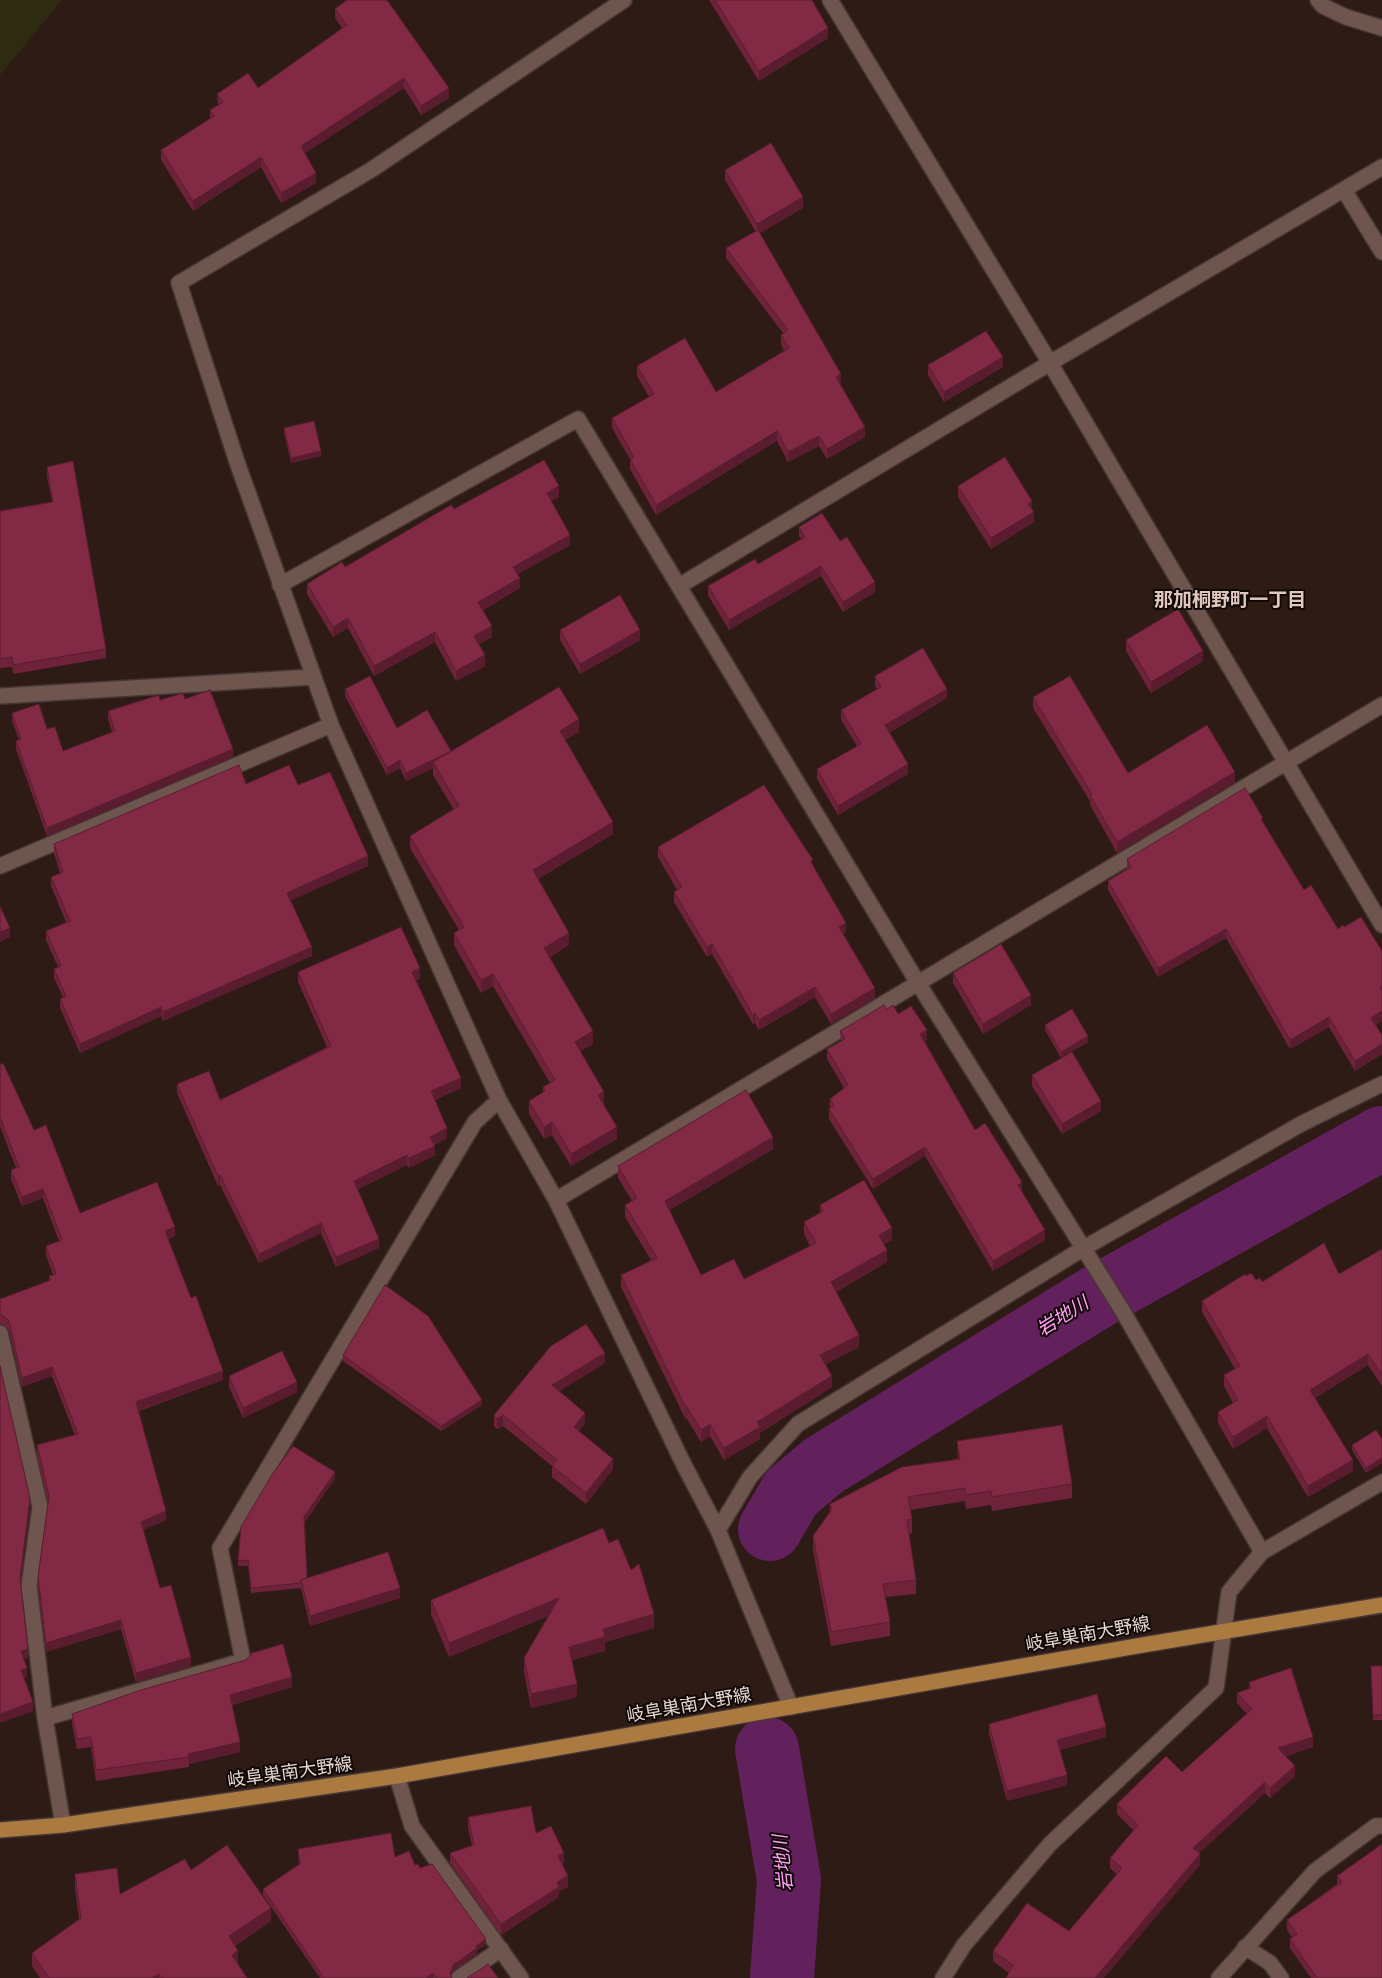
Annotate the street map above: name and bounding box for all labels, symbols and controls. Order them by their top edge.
district label: 那加桐野町一丁目 [1154,590,1306,612]
water label: 岩地川 [1033,1292,1093,1342]
street label: 岐阜巣南大野線 [1024,1613,1152,1657]
street label: 岐阜巣南大野線 [625,1684,753,1728]
street label: 岐阜巣南大野線 [226,1754,354,1792]
water label: 岩地川 [770,1833,798,1893]

